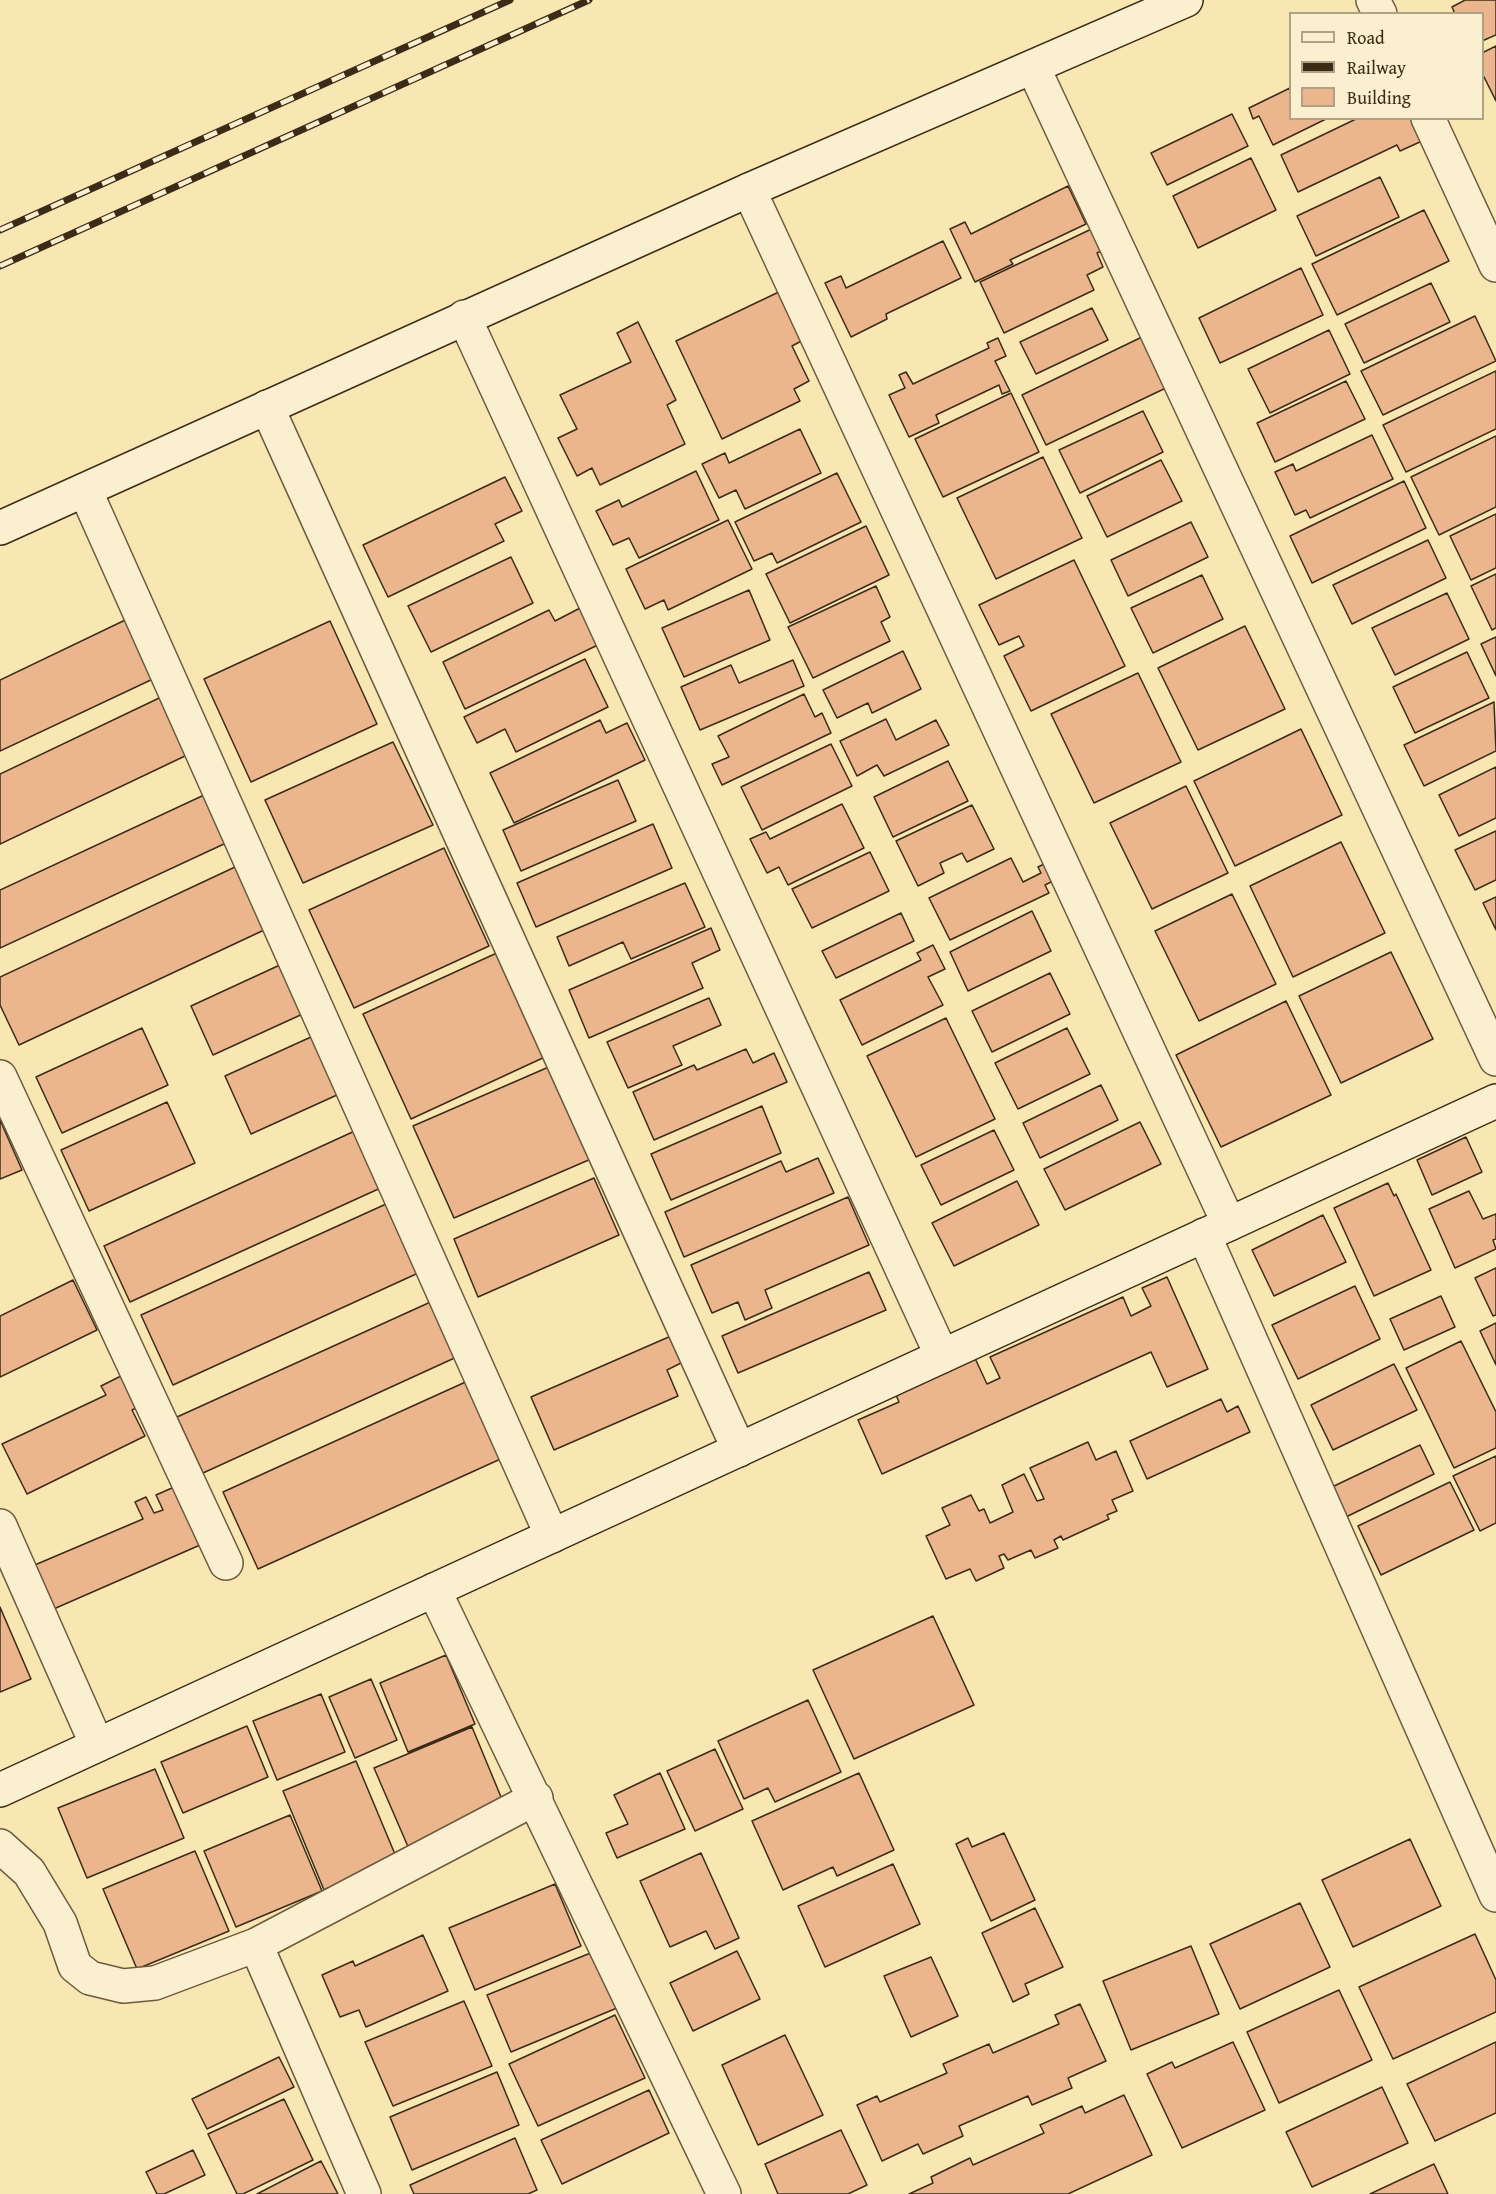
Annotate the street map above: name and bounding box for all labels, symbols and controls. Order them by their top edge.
legend [1289,12,1484,120]
text: Road [1347,24,1385,51]
text: Railway [1347,54,1406,81]
text: Building [1347,84,1411,111]

